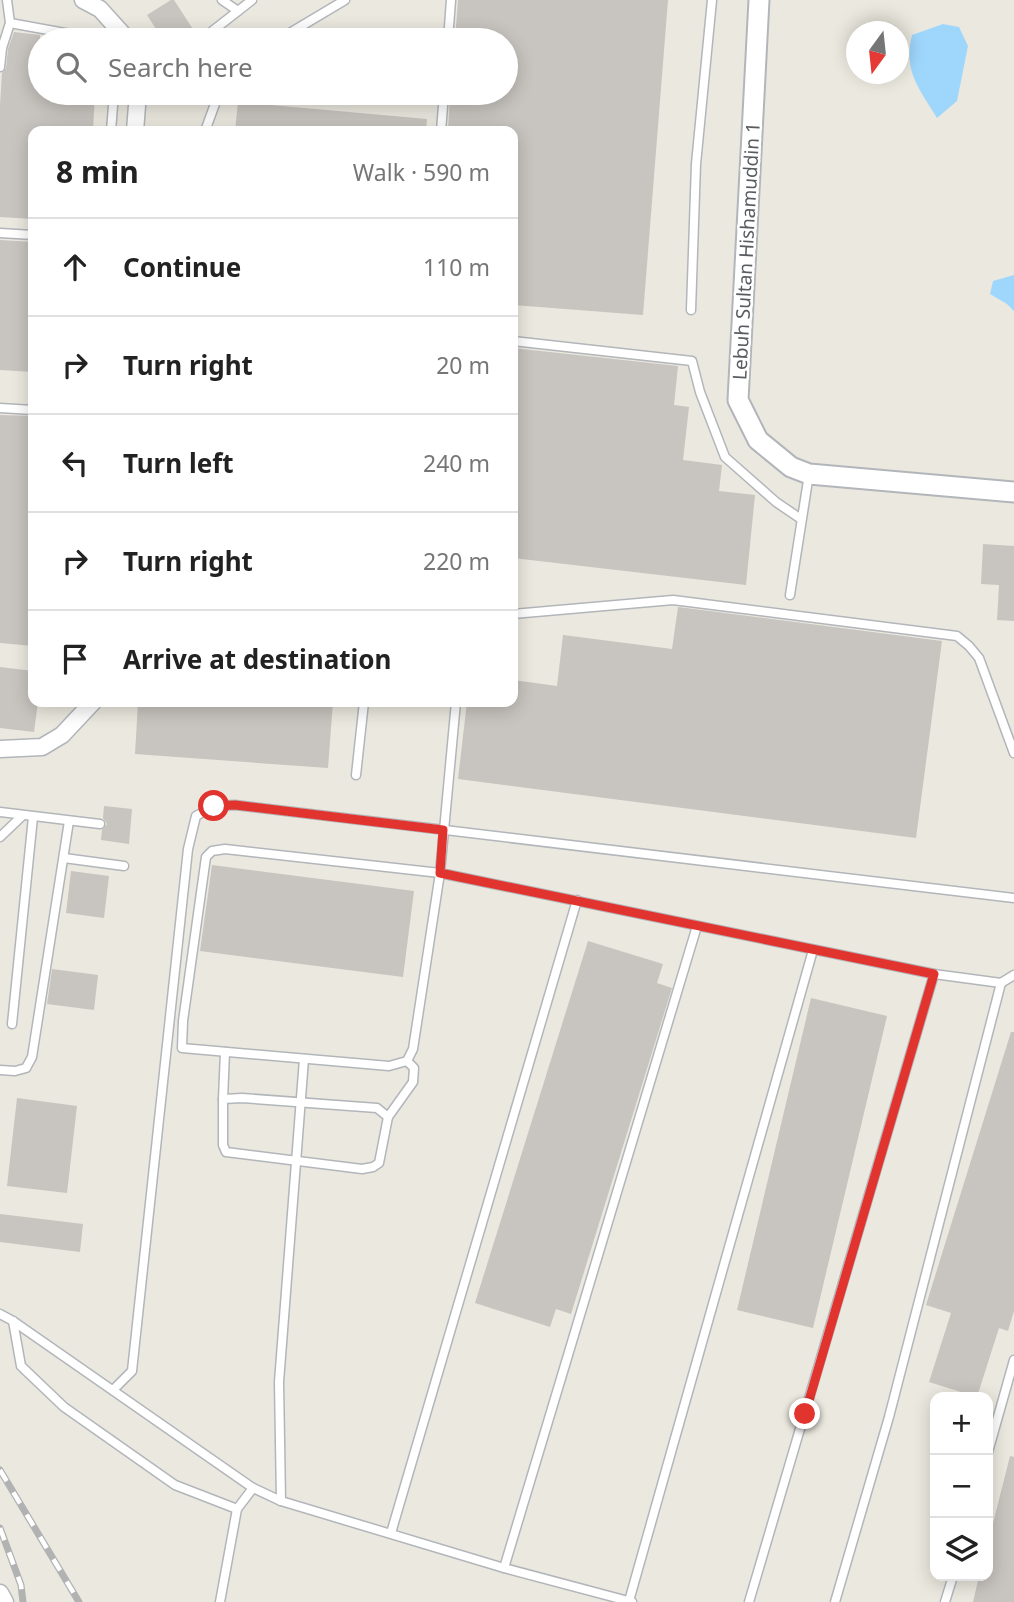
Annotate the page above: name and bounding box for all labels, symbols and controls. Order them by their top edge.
north arrow [846,21,909,84]
search box [28,28,518,105]
icon: search [52,48,90,86]
text: Search here [108,49,253,85]
street label: Lebuh Sultan Hishamuddin 1 [726,122,766,380]
text: 8 min [56,151,139,192]
text: Walk · 590 m [353,156,490,188]
icon: ahead [56,248,94,286]
text: Continue [123,249,241,285]
text: 110 m [423,251,490,283]
icon: right [56,346,94,384]
text: Turn right [123,347,253,383]
text: 20 m [436,349,490,381]
icon: left [56,444,94,482]
text: Turn left [123,445,234,481]
text: 240 m [423,447,490,479]
icon: right [56,542,94,580]
text: Turn right [123,543,253,579]
text: 220 m [423,545,490,577]
icon: arrive [56,640,94,678]
text: Arrive at destination [123,641,392,677]
route start [198,790,229,821]
map controls [930,1392,993,1581]
button: + [930,1392,993,1455]
route end [789,1398,820,1429]
button: − [930,1455,993,1518]
button: layers [930,1518,993,1581]

